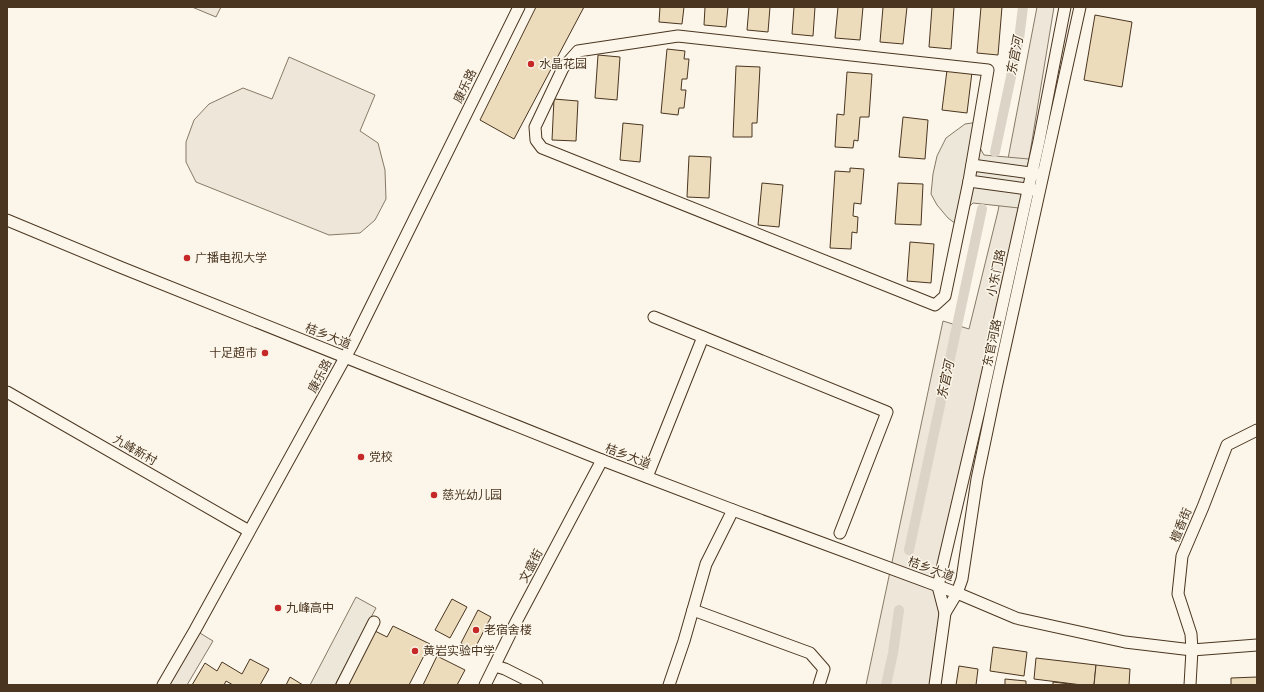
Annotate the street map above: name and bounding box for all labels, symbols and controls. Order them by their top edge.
water label: 东官河 [1003,33,1026,77]
place label: 水晶花园 [539,57,587,71]
marker: 水晶花园 [526,59,536,69]
street label: 康乐路 [451,67,479,105]
street label: 小东门路 [984,248,1008,298]
place label: 广播电视大学 [195,251,267,265]
marker: 广播电视大学 [182,253,192,263]
street label: 东官河路 [980,318,1004,368]
street label: 桔乡大道 [303,321,353,351]
place label: 十足超市 [209,346,257,360]
marker: 十足超市 [260,348,270,358]
street label: 康乐路 [305,357,335,395]
water label: 东官河 [934,357,958,401]
street label: 九峰新村 [111,432,160,469]
street label: 桔乡大道 [603,441,653,471]
place label: 党校 [369,450,393,464]
marker: 党校 [356,452,366,462]
place label: 慈光幼儿园 [442,488,502,502]
marker: 慈光幼儿园 [429,490,439,500]
street label: 檀香街 [1168,506,1194,544]
street label: 文盛街 [516,547,546,585]
street label: 桔乡大道 [906,554,956,584]
place label: 九峰高中 [286,601,334,615]
marker: 九峰高中 [273,603,283,613]
place label: 老宿舍楼 [484,623,532,637]
marker: 老宿舍楼 [471,625,481,635]
place label: 黄岩实验中学 [423,644,495,658]
marker: 黄岩实验中学 [410,646,420,656]

